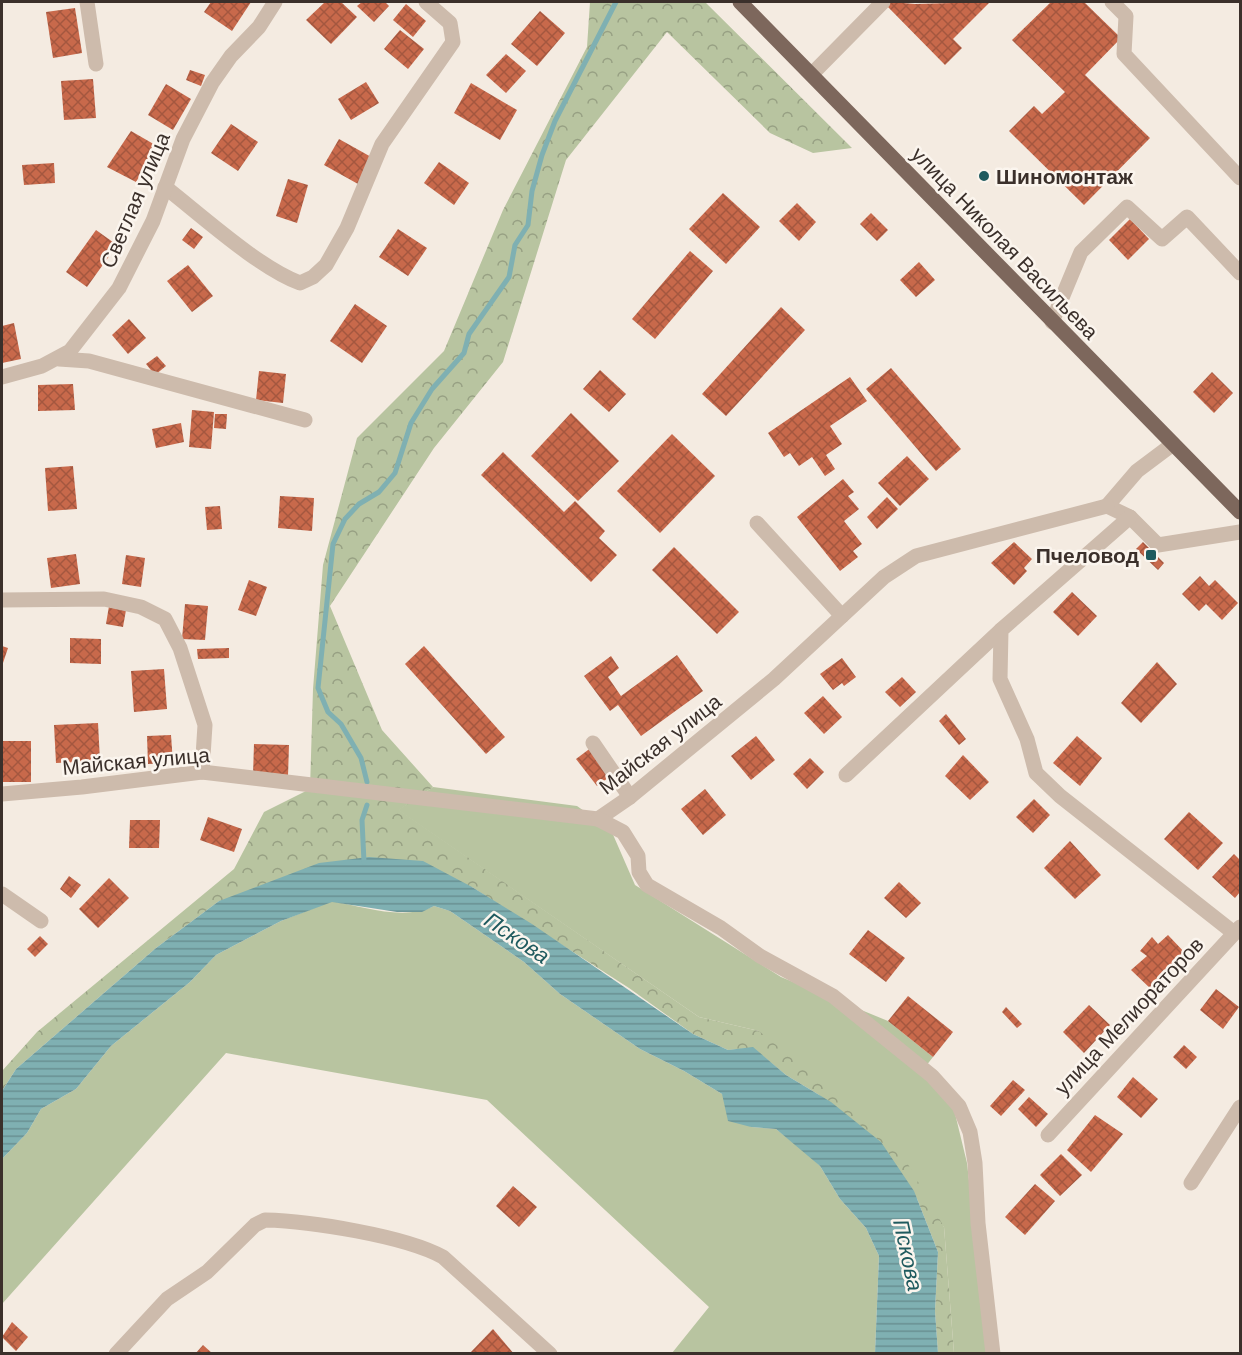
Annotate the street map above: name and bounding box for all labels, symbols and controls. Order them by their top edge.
street label: Светлая улица [96,128,174,271]
street label: улица Николая Васильева [907,142,1103,344]
place label: Шиномонтаж [996,165,1134,188]
marker: Шиномонтаж [977,169,991,183]
place label: Пчеловод [1036,544,1139,567]
marker: Пчеловод [1144,548,1158,562]
street label: Майская улица [595,689,726,799]
street label: Майская улица [61,743,211,779]
water label: Пскова [480,907,554,969]
street label: улица Мелиораторов [1050,933,1208,1099]
water label: Пскова [888,1217,928,1293]

